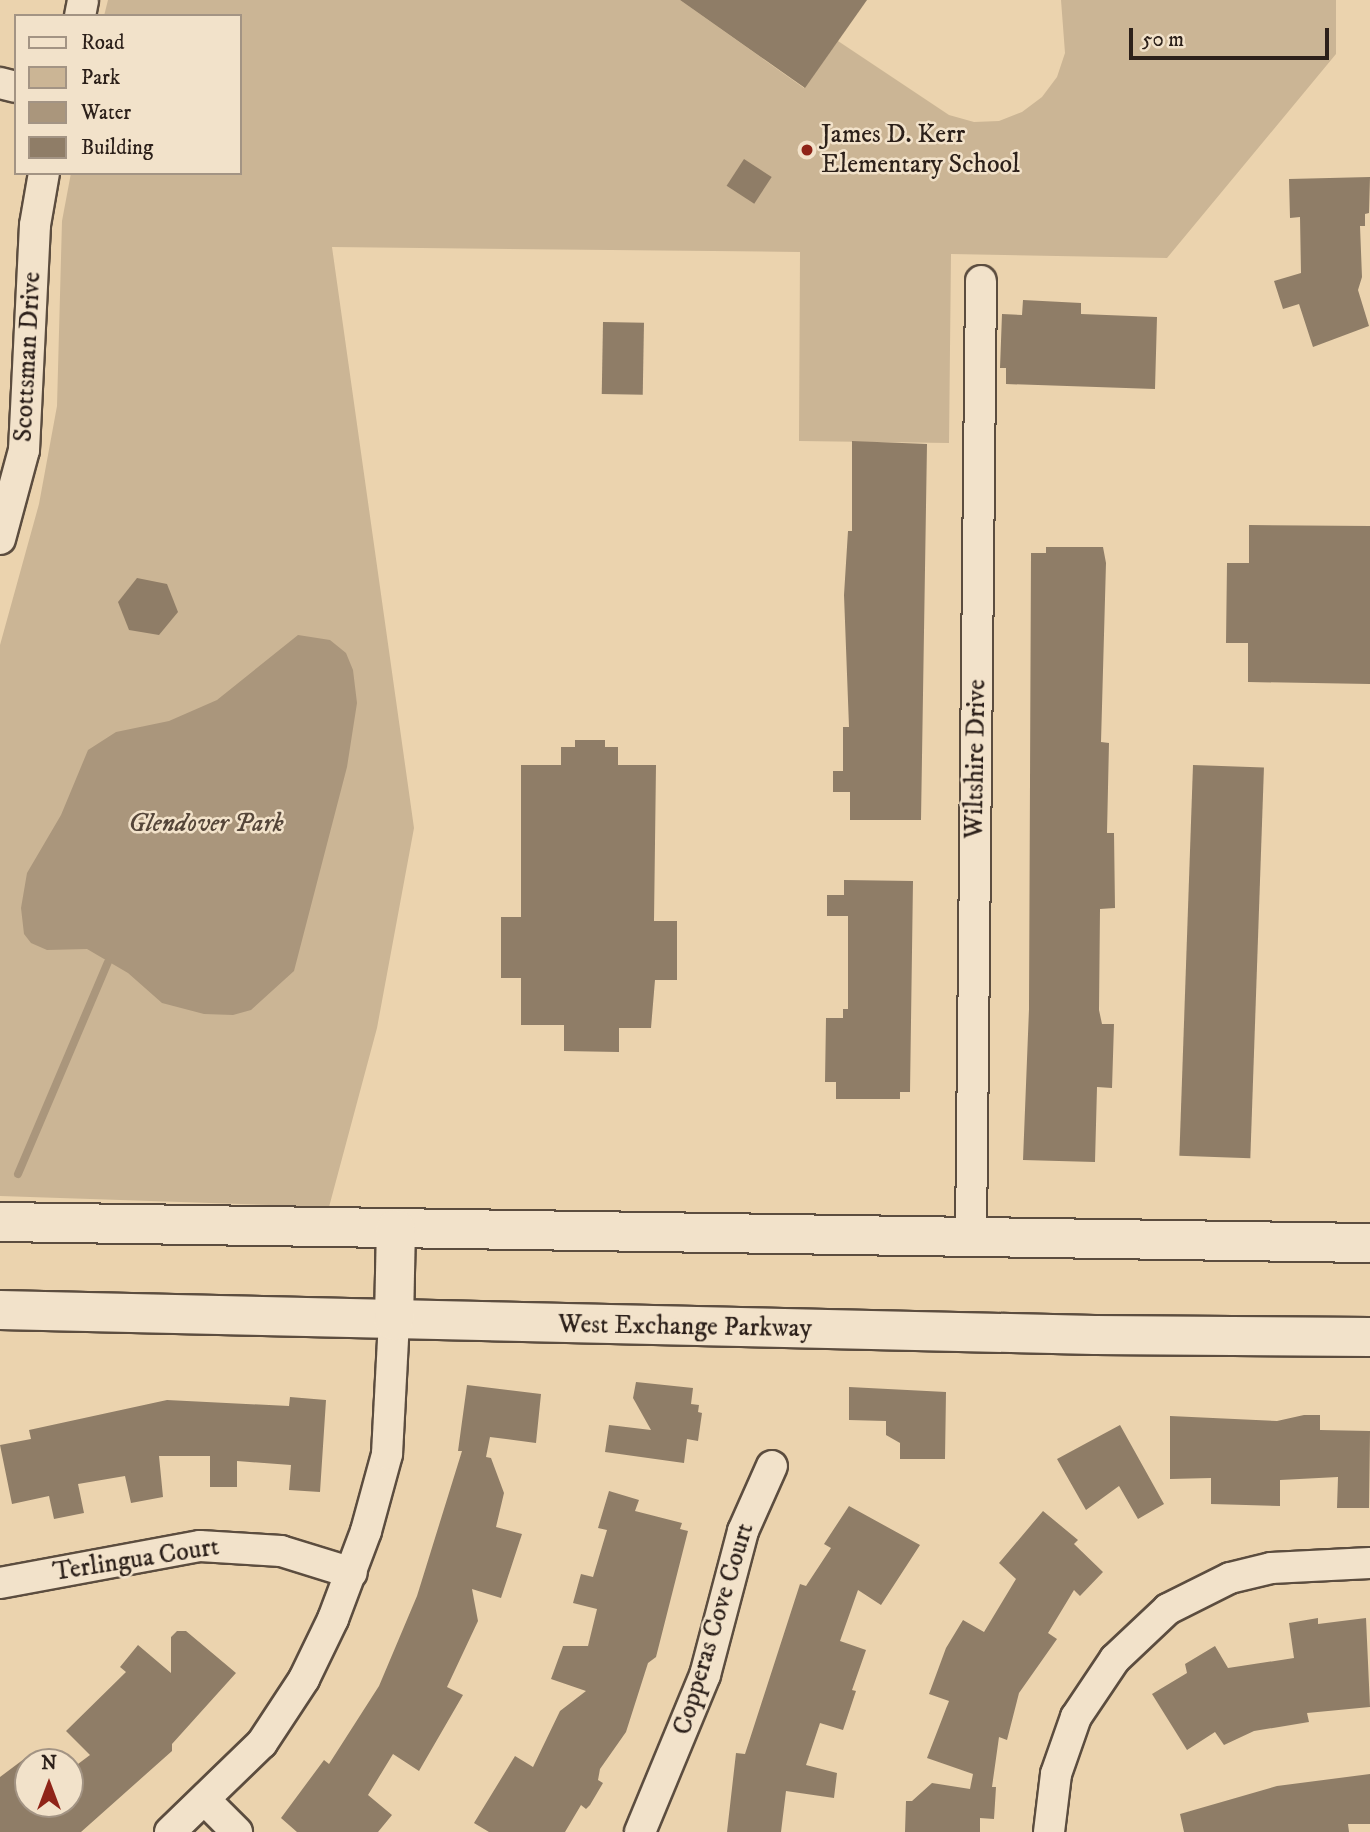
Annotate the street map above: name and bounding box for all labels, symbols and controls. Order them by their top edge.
legend [14,14,242,175]
scale bar [1132,14,1332,58]
text: 50 m [1142,27,1184,53]
text: Road [81,30,125,56]
text: Park [81,65,120,91]
text: Water [81,100,131,126]
place label: James D. Kerr Elementary School [821,119,1020,180]
text: Building [81,135,153,161]
marker: James D. Kerr Elementary School [799,142,815,158]
street label: Scottsman Drive [8,271,48,443]
street label: Wiltshire Drive [959,679,993,839]
park label: Glendover Park [128,808,284,840]
street label: West Exchange Parkway [558,1309,812,1345]
street label: Copperas Cove Court [667,1519,761,1739]
street label: Terlingua Court [51,1531,221,1589]
north arrow [14,1748,84,1818]
text: N [41,1752,57,1775]

